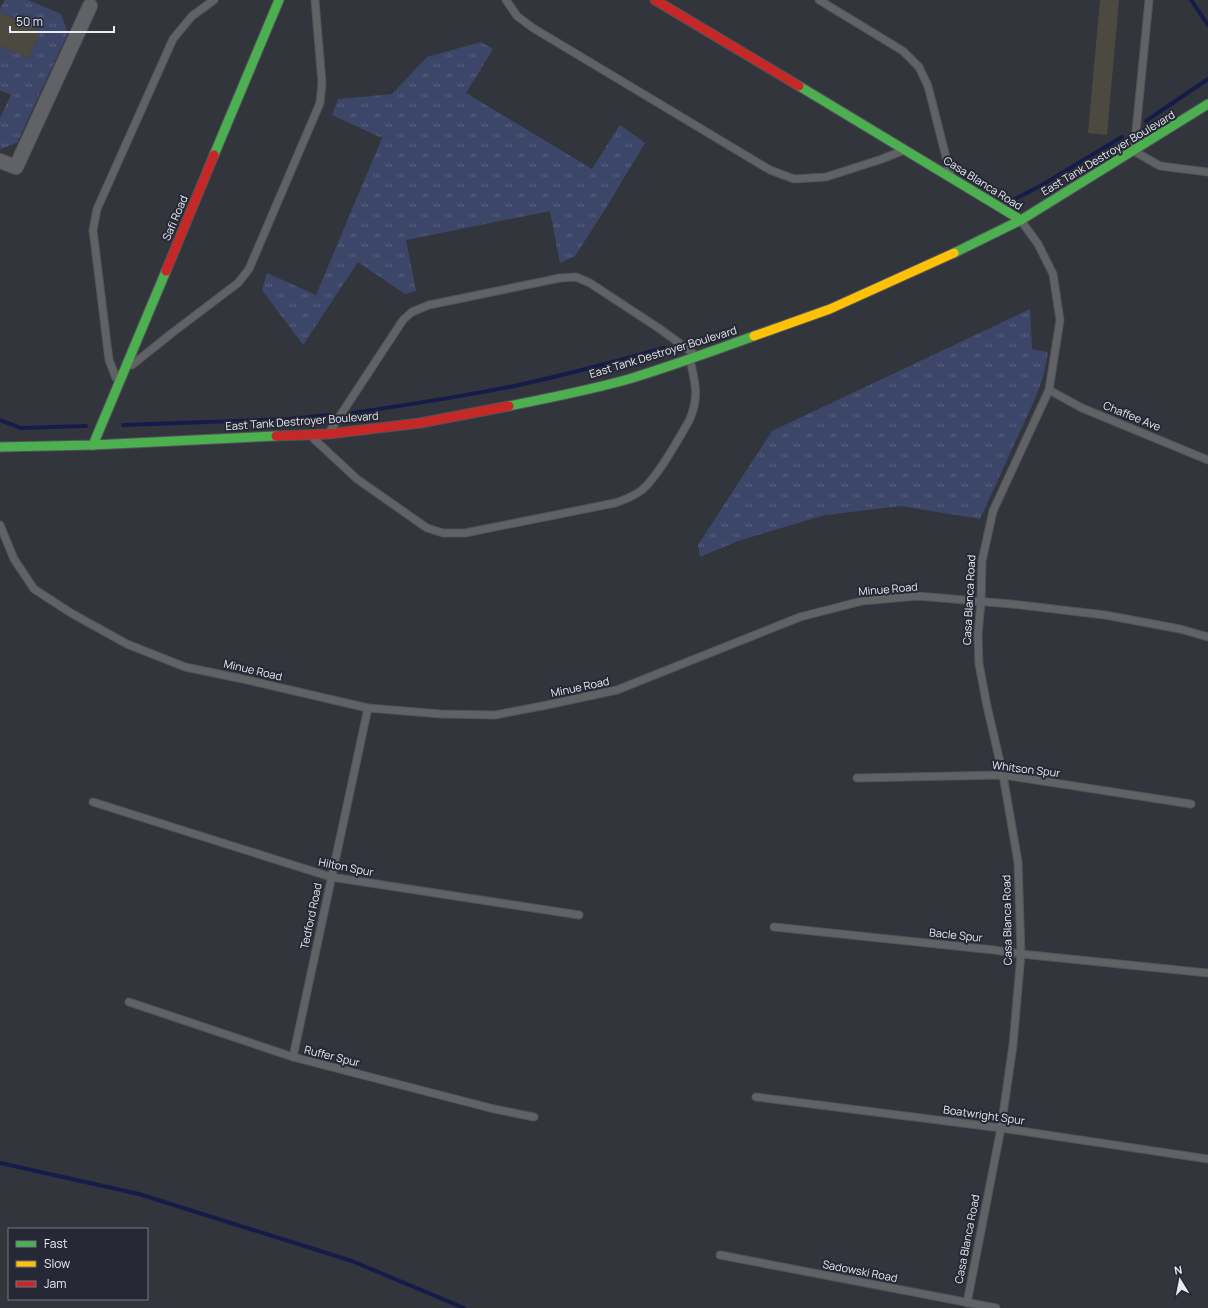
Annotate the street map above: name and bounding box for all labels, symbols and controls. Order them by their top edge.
scale bar [10,8,114,34]
text: 50 m [16,13,43,30]
street label: East Tank Destroyer Boulevard [1038,107,1177,199]
street label: Casa Blanca Road [941,152,1026,213]
street label: Safi Road [158,193,191,243]
street label: East Tank Destroyer Boulevard [587,322,738,381]
street label: Chaffee Ave [1101,397,1164,434]
street label: East Tank Destroyer Boulevard [225,408,379,433]
street label: Casa Blanca Road [959,554,978,646]
street label: Minue Road [858,578,918,599]
street label: Minue Road [222,656,284,684]
street label: Minue Road [549,673,611,700]
street label: Whitson Spur [991,757,1061,780]
street label: Hilton Spur [317,854,375,879]
street label: Casa Blanca Road [998,875,1015,965]
street label: Tedford Road [296,881,325,950]
street label: Bacle Spur [929,924,984,945]
street label: Ruffer Spur [303,1041,362,1070]
street label: Boatwright Spur [942,1101,1026,1128]
street label: Casa Blanca Road [951,1193,982,1285]
legend [8,1228,148,1300]
text: Fast [44,1235,68,1252]
text: Slow [44,1255,70,1272]
street label: Sadowski Road [821,1256,899,1285]
north arrow [1160,1260,1200,1300]
text: N [1173,1262,1183,1278]
text: Jam [44,1275,66,1292]

